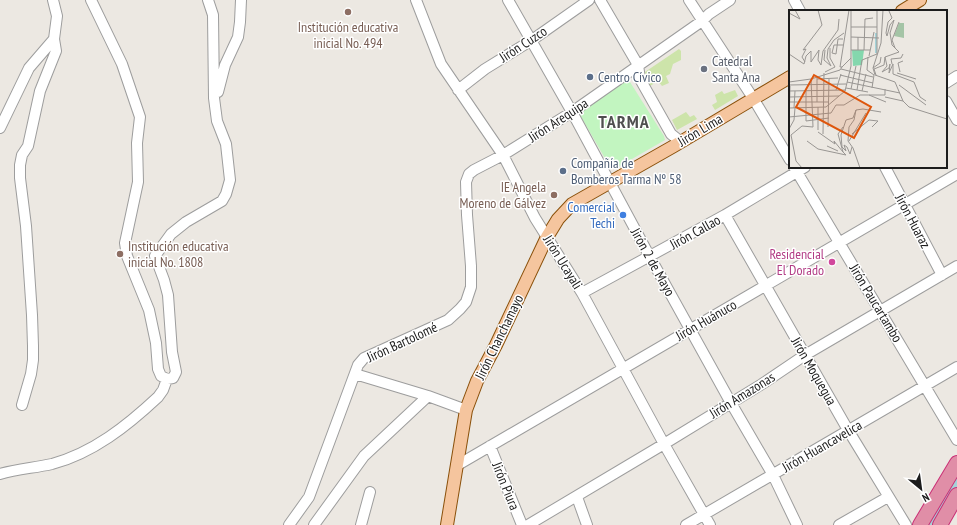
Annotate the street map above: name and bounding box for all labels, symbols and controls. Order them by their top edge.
marker: Institución educativa inicial No. 494 [343,7,353,17]
inset map [789,10,947,168]
place label: Institución educativa inicial No. 494 [298,18,398,52]
street label: Jirón Cuzco [495,22,550,67]
place label: Catedral Santa Ana [712,52,760,86]
marker: Catedral Santa Ana [699,64,709,74]
place label: Centro Cívico [598,68,661,86]
marker: Centro Cívico [585,72,595,82]
street label: Jirón Arequipa [524,94,591,147]
district label: TARMA [598,110,650,133]
street label: Jirón Lima [674,110,726,151]
place label: Compañía de Bomberos Tarma Nº 58 [571,154,682,188]
marker: Compañía de Bomberos Tarma Nº 58 [558,166,568,176]
place label: IE Angela Moreno de Gálvez [460,178,546,212]
marker: IE Angela Moreno de Gálvez [549,190,559,200]
street label: Jirón Huaraz [891,190,935,251]
place label: Comercial Techi [567,198,616,232]
marker: Comercial Techi [618,210,628,220]
street label: Jirón Callao [666,211,724,254]
street label: Jirón 2 de Mayo [626,224,679,299]
street label: Jirón Ucayali [539,231,587,292]
place label: Institución educativa inicial No. 1808 [128,237,229,271]
place label: Residencial El Dorado [769,245,825,279]
marker: Institución educativa inicial No. 1808 [115,249,125,259]
marker: Residencial El Dorado [827,257,837,267]
street label: Jirón Paucartambo [845,260,906,346]
street label: Jirón Chanchamayo [470,291,527,383]
street label: Jirón Huánuco [671,295,740,345]
street label: Jirón Bartolomé [363,318,440,367]
street label: Jirón Moquegua [787,333,841,408]
street label: Jirón Amazonas [705,368,778,423]
street label: Jirón Huancavelica [778,416,865,477]
street label: Jirón Piura [488,458,524,513]
north arrow [901,469,941,509]
text: N [920,490,932,505]

